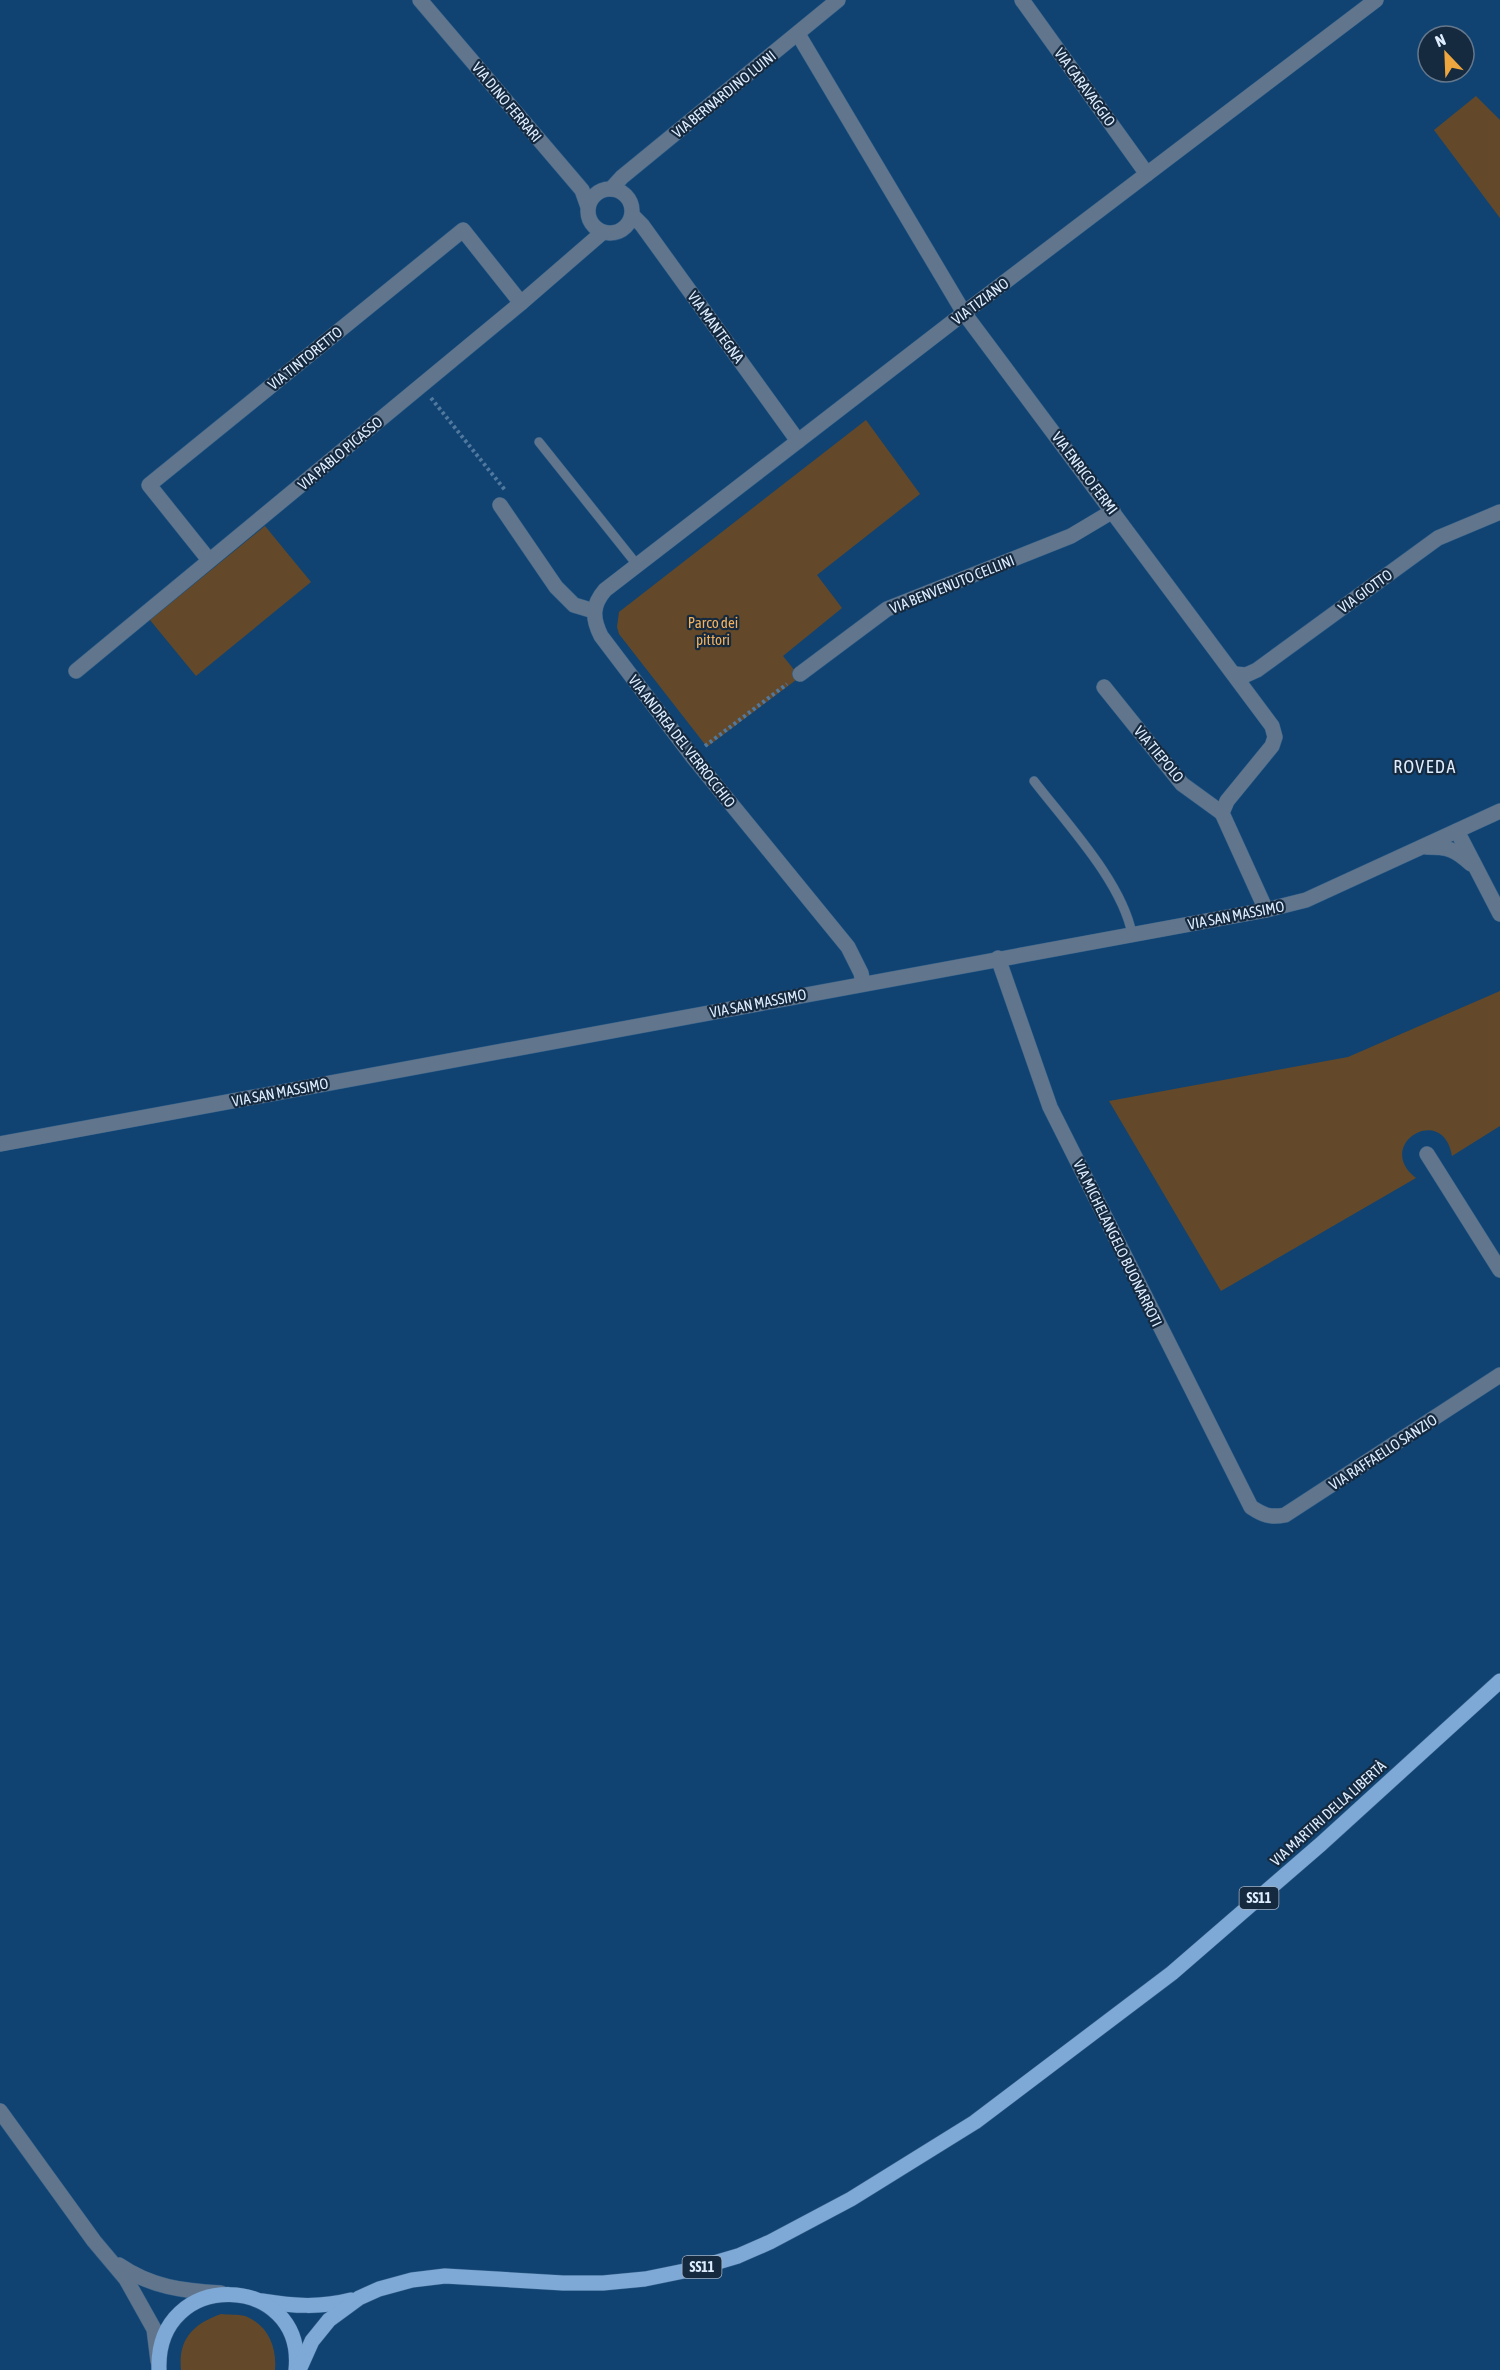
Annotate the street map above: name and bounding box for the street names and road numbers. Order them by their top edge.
street label: VIA CARAVAGGIO [1051,45,1119,129]
street label: VIA BERNARDINO LUINI [669,47,779,141]
street label: VIA DINO FERRARI [469,59,545,145]
street label: VIA TIZIANO [948,274,1012,328]
street label: VIA MANTEGNA [684,288,748,366]
street label: VIA TINTORETTO [265,323,346,393]
street label: VIA PABLO PICASSO [294,413,386,493]
street label: VIA ENRICO FERMI [1049,429,1121,517]
street label: VIA BENVENUTO CELLINI [887,551,1017,617]
street label: VIA GIOTTO [1335,566,1395,616]
street label: VIA ANDREA DEL VERROCCHIO [625,672,739,811]
street label: VIA TIEPOLO [1131,723,1187,786]
street label: VIA SAN MASSIMO [1186,897,1286,933]
street label: VIA SAN MASSIMO [708,985,808,1021]
street label: VIA SAN MASSIMO [230,1074,330,1110]
street label: VIA MICHELANGELO BUONARROTI [1070,1157,1166,1329]
street label: VIA RAFFAELLO SANZIO [1326,1411,1440,1493]
street label: VIA MARTIRI DELLA LIBERTÀ [1267,1756,1390,1869]
road number: SS11 [1240,1887,1278,1909]
road number: SS11 [682,2256,722,2278]

